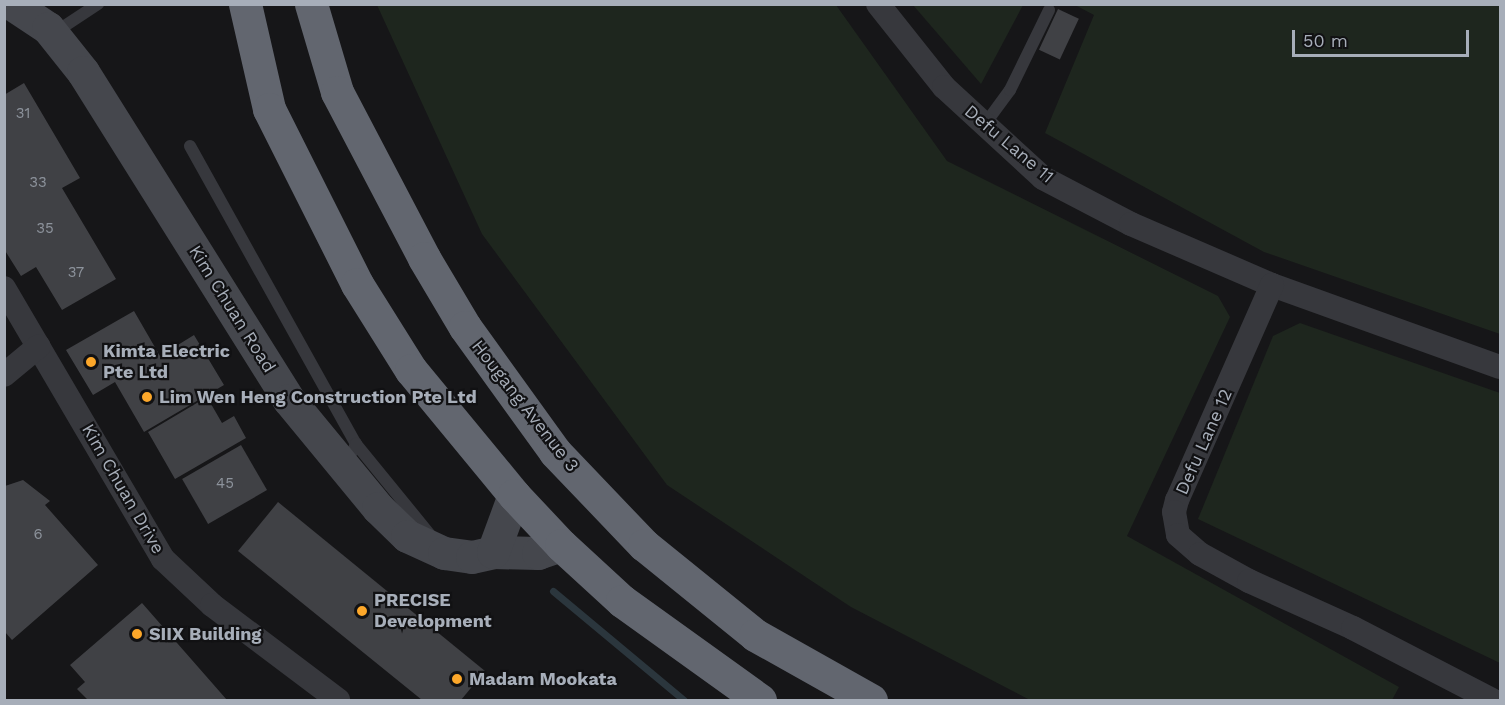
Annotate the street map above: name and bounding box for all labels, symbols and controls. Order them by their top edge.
scale bar [1295,18,1472,56]
text: 50 m [1303,30,1348,51]
street label: Defu Lane 11 [960,100,1058,188]
house number: 31 [16,105,30,123]
house number: 33 [29,174,47,192]
house number: 35 [36,220,54,238]
street label: Kim Chuan Road [184,241,280,377]
house number: 37 [68,264,84,282]
street label: Hougang Avenue 3 [467,336,583,476]
place label: Kimta Electric Pte Ltd [103,341,230,384]
marker: Kimta Electric Pte Ltd [84,355,98,369]
place label: Lim Wen Heng Construction Pte Ltd [159,386,477,408]
street label: Defu Lane 12 [1171,386,1237,498]
marker: Lim Wen Heng Construction Pte Ltd [140,390,154,404]
street label: Kim Chuan Drive [77,420,169,558]
house number: 45 [216,475,234,493]
house number: 6 [33,526,43,544]
place label: PRECISE Development [374,590,492,632]
marker: PRECISE Development [355,604,369,618]
place label: SIIX Building [149,623,261,645]
marker: SIIX Building [130,627,144,641]
place label: Madam Mookata [469,668,617,690]
marker: Madam Mookata [450,672,464,686]

